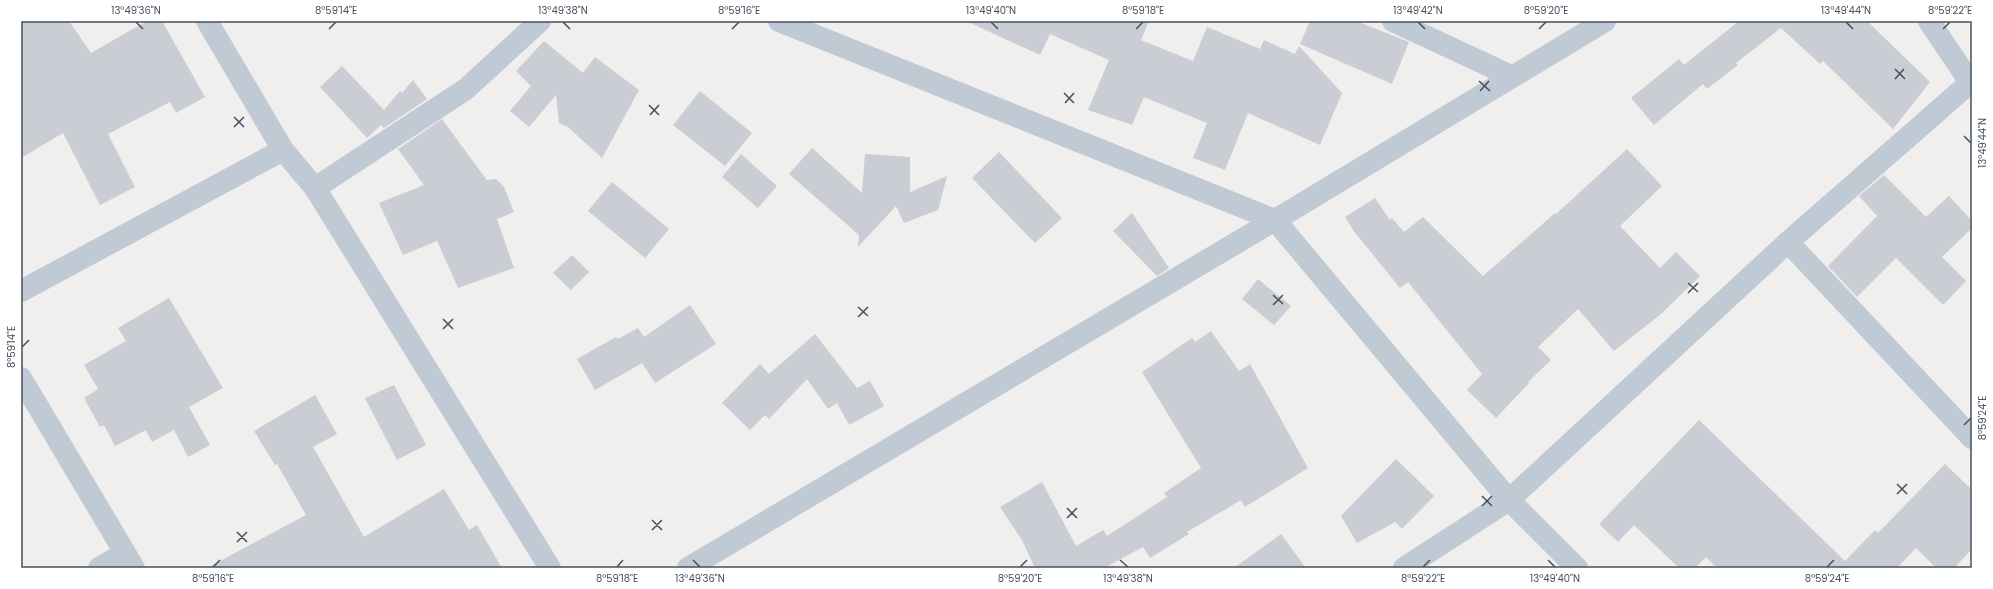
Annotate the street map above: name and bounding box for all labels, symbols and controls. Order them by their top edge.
text: 13°49'36"N [111,3,161,18]
text: 8°59'14"E [315,3,357,18]
text: 13°49'38"N [538,3,588,18]
text: 8°59'16"E [718,3,760,18]
text: 13°49'40"N [966,3,1016,18]
text: 8°59'18"E [1122,3,1164,18]
text: 13°49'42"N [1393,3,1443,18]
text: 8°59'20"E [1524,3,1568,18]
text: 13°49'44"N [1821,3,1871,18]
text: 8°59'22"E [1928,3,1972,18]
text: 13°49'44"N [1975,118,1990,168]
text: 8°59'14"E [4,326,19,368]
text: 8°59'24"E [1975,396,1990,440]
text: 8°59'16"E [192,571,234,586]
text: 8°59'18"E [596,571,638,586]
text: 13°49'36"N [675,571,725,586]
text: 8°59'20"E [998,571,1042,586]
text: 13°49'38"N [1103,571,1153,586]
text: 8°59'22"E [1401,571,1445,586]
text: 13°49'40"N [1530,571,1580,586]
text: 8°59'24"E [1805,571,1849,586]

